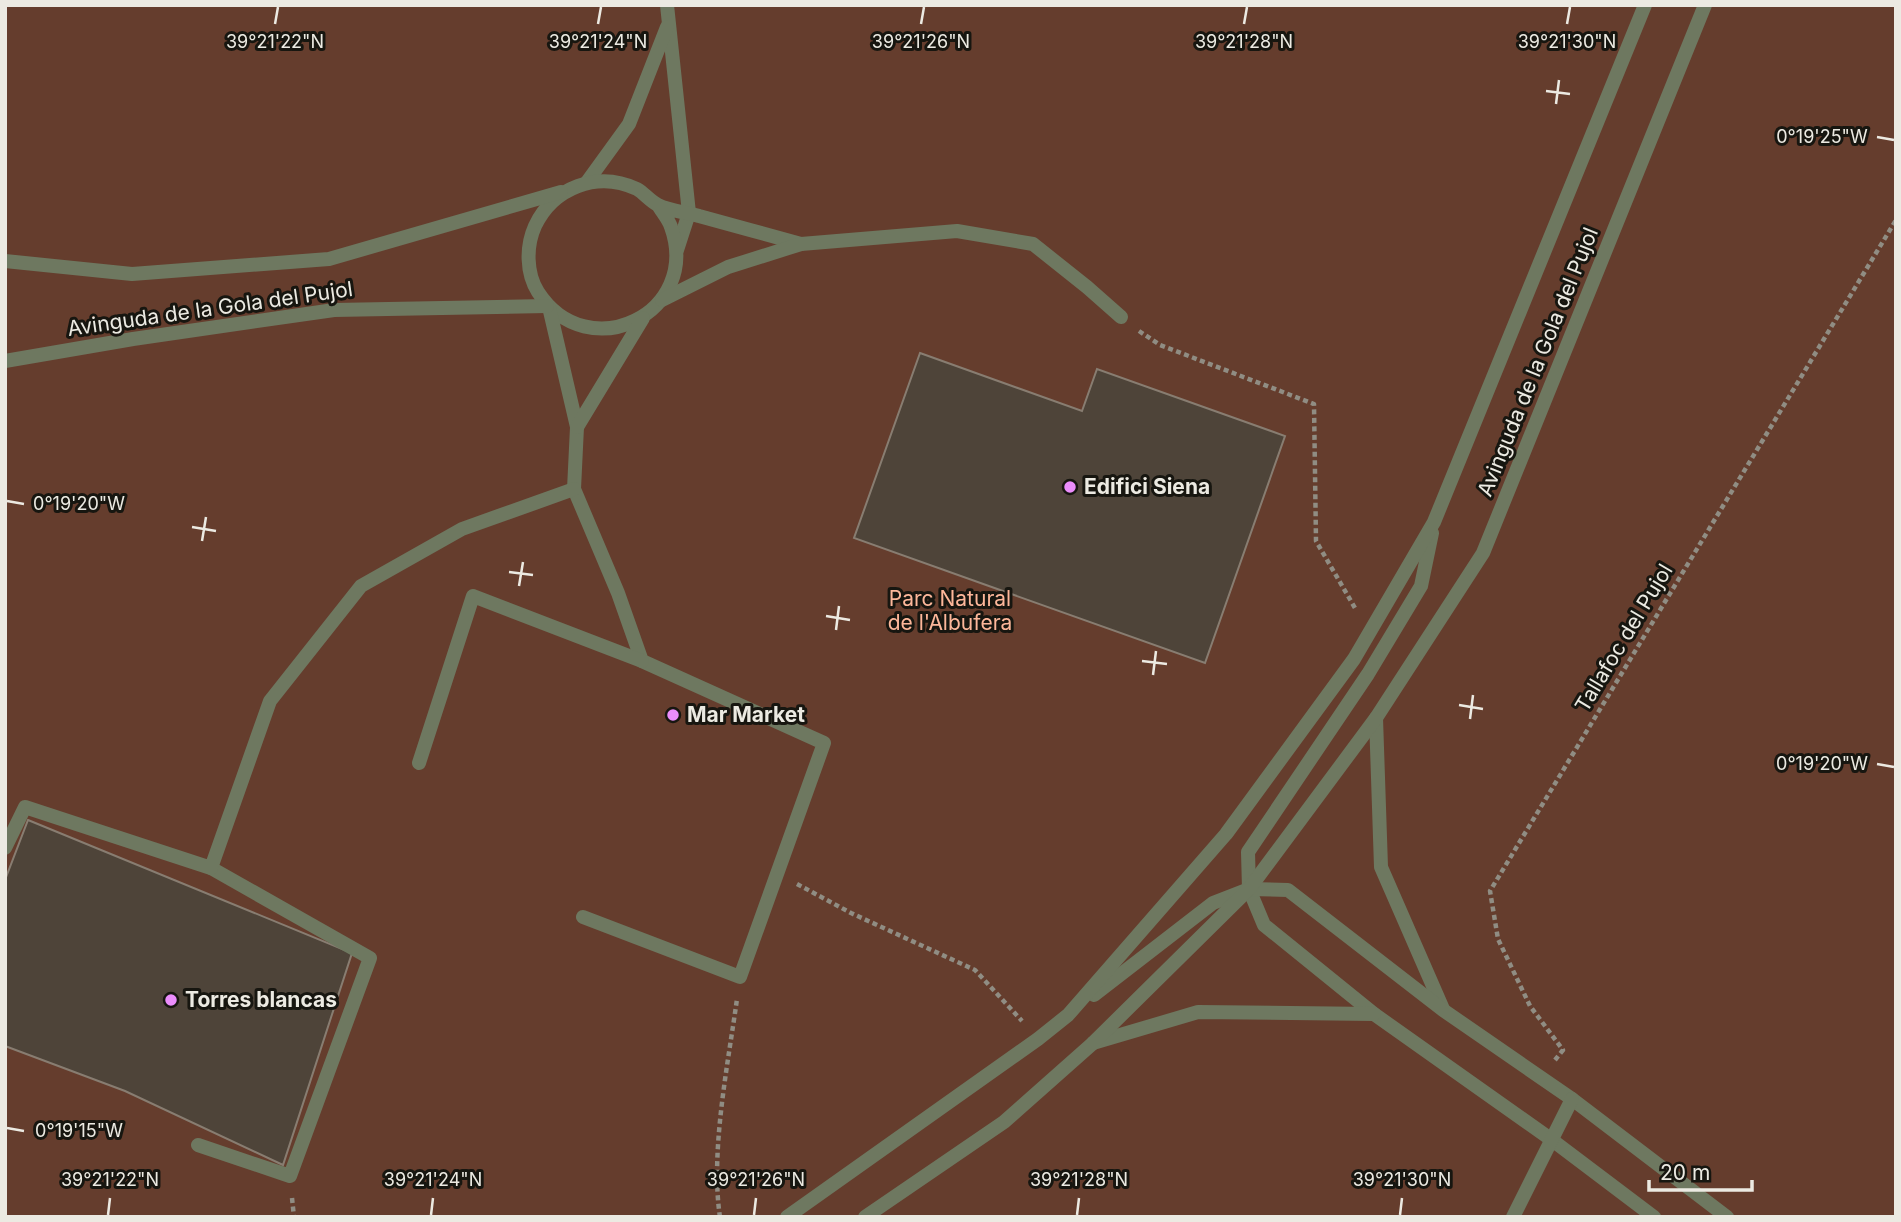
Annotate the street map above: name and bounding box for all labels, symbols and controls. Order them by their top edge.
text: 39°21'22"N [226,31,324,52]
text: 39°21'24"N [549,31,647,52]
text: 39°21'26"N [872,31,970,52]
text: 39°21'28"N [1195,31,1293,52]
text: 39°21'30"N [1518,31,1616,52]
text: 0°19'25"W [1776,126,1868,147]
street label: Avinguda de la Gola del Pujol [1472,224,1603,500]
street label: Avinguda de la Gola del Pujol [66,276,354,341]
place label: Edifici Siena [1084,474,1210,499]
marker: Edifici Siena [1062,479,1078,495]
text: 0°19'20"W [33,493,125,514]
street label: Tallafoc del Pujol [1570,559,1678,716]
park label: Parc Natural de l'Albufera [888,586,1012,635]
place label: Mar Market [687,702,805,727]
marker: Mar Market [665,707,681,723]
text: 0°19'20"W [1776,753,1868,774]
place label: Torres blancas [185,987,337,1012]
marker: Torres blancas [163,992,179,1008]
text: 0°19'15"W [35,1120,123,1141]
scale bar [1649,1148,1752,1192]
text: 20 m [1660,1160,1710,1185]
text: 39°21'22"N [61,1169,159,1190]
text: 39°21'24"N [384,1169,482,1190]
text: 39°21'26"N [707,1169,805,1190]
text: 39°21'28"N [1030,1169,1128,1190]
text: 39°21'30"N [1353,1169,1451,1190]

